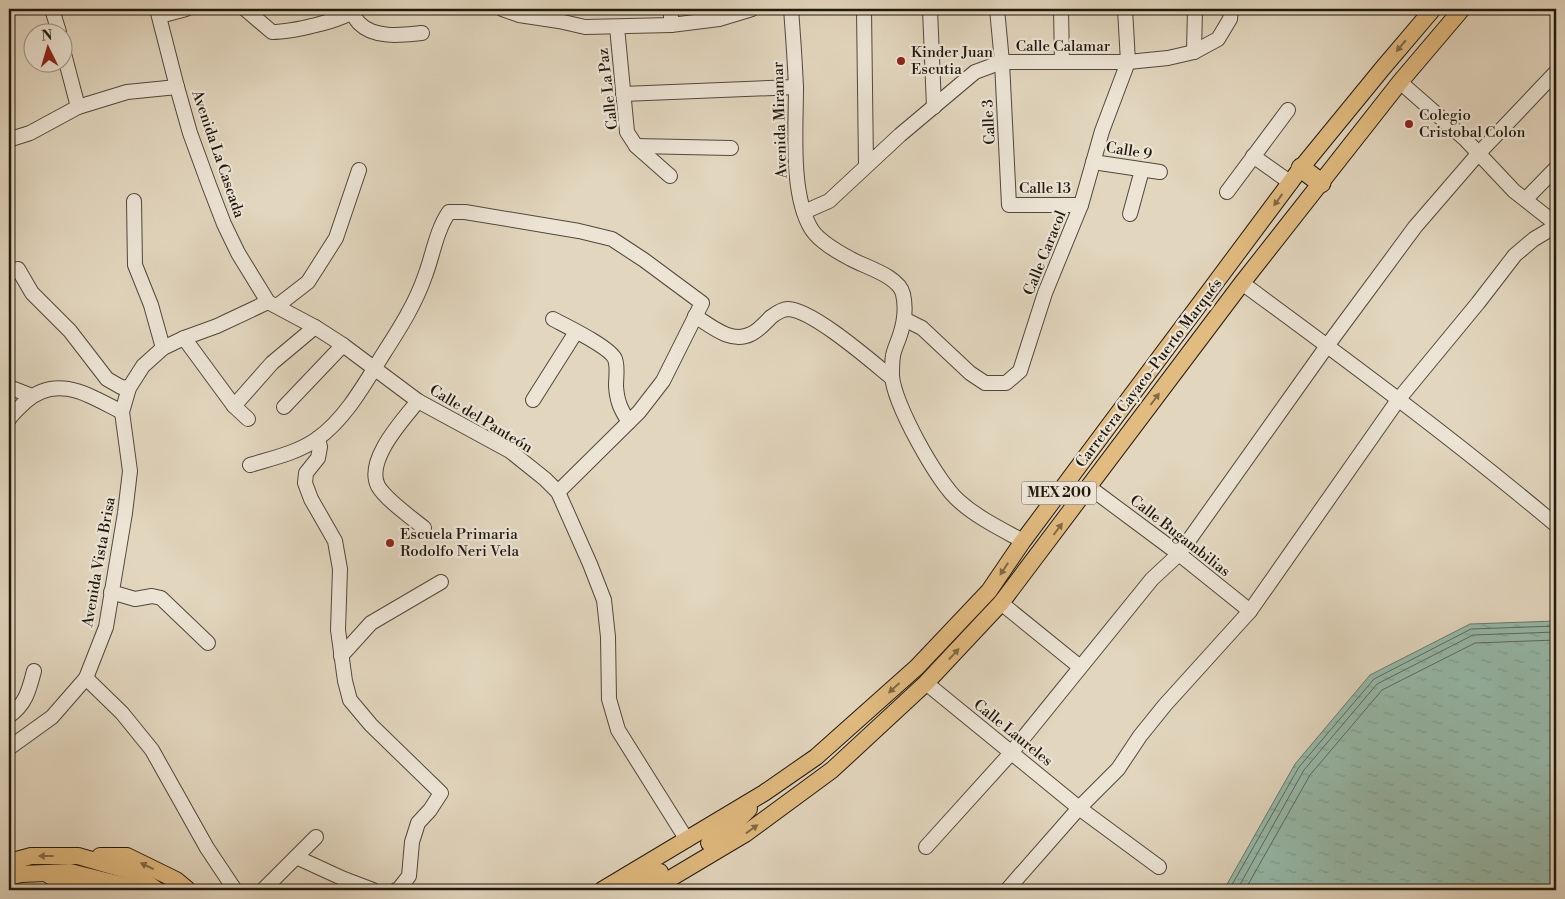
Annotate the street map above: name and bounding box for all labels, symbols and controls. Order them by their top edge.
north arrow [22,22,72,72]
text: N [41,27,53,45]
street label: Calle Calamar [1016,37,1111,56]
one-way arrow [1396,39,1407,52]
place label: Kinder Juan Escutia [911,43,993,79]
street label: Calle La Paz [594,47,622,131]
marker: Kinder Juan Escutia [895,55,907,67]
street label: Avenida Miramar [768,61,792,180]
street label: Avenida La Cascada [187,87,249,221]
street label: Calle 3 [978,99,1000,145]
place label: Colegio Cristobal Colon [1419,106,1526,142]
marker: Colegio Cristobal Colon [1403,118,1415,130]
street label: Calle 9 [1105,138,1153,164]
street label: Calle 13 [1019,179,1071,198]
one-way arrow [1273,193,1283,207]
street label: Calle Caracol [1019,207,1071,298]
street label: Carretera Cayaco-Puerto Marqués [1072,275,1226,471]
street label: Calle del Panteón [426,381,536,457]
one-way arrow [1150,392,1160,406]
road number: MEX 200 [1022,482,1096,504]
street label: Calle Bugambilias [1126,491,1234,581]
street label: Avenida Vista Brisa [78,495,120,629]
one-way arrow [1052,523,1063,536]
place label: Escuela Primaria Rodolfo Neri Vela [400,525,520,561]
marker: Escuela Primaria Rodolfo Neri Vela [384,537,396,549]
one-way arrow [999,563,1009,576]
one-way arrow [948,648,960,660]
one-way arrow [888,682,900,694]
street label: Calle Laureles [970,695,1056,771]
one-way arrow [745,824,759,834]
one-way arrow [38,852,54,860]
one-way arrow [139,862,154,870]

